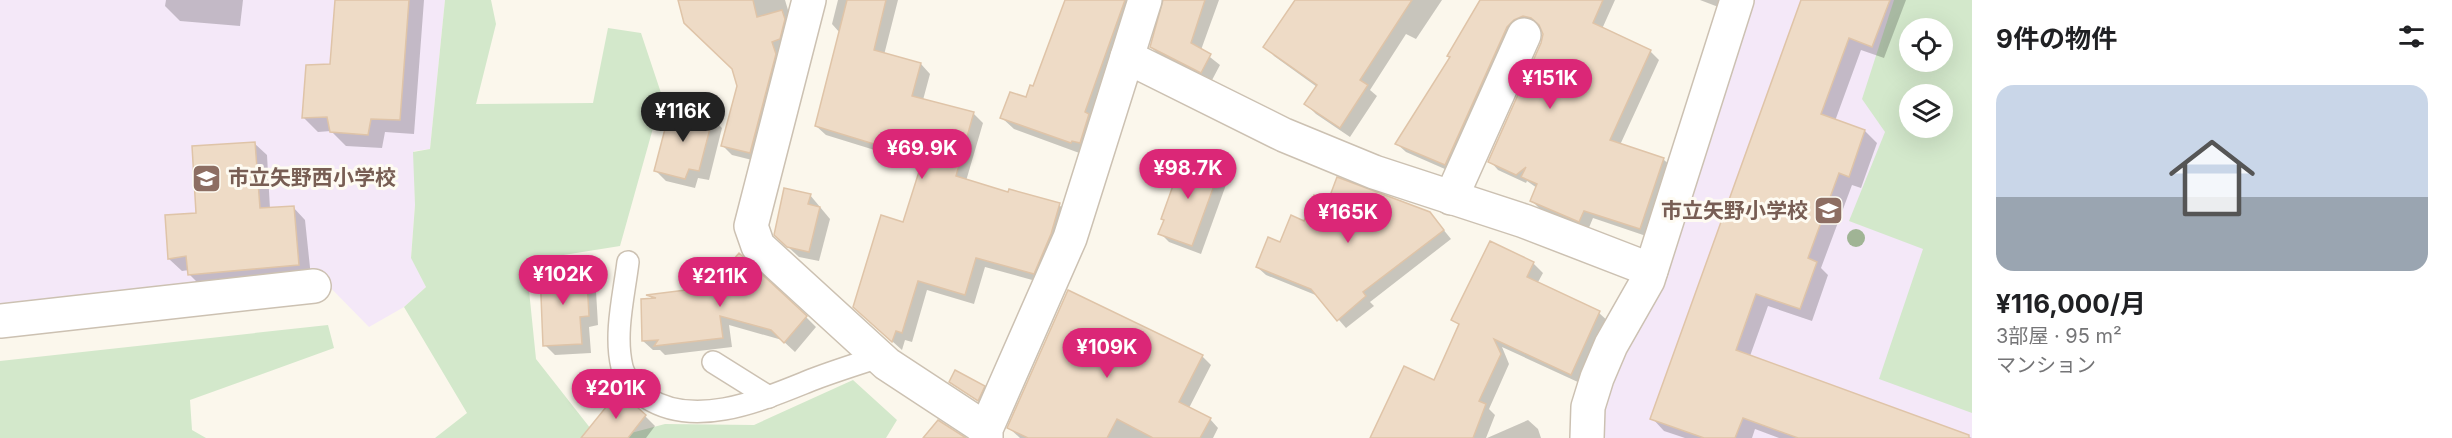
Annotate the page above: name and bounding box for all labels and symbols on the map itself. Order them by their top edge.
pin: ¥151K [1508,59,1592,110]
pin: ¥116K [641,92,725,143]
pin: ¥69.9K [873,129,971,180]
pin: ¥98.7K [1139,149,1237,200]
school or university icon: 市立矢野西小学校 [191,162,223,194]
place label: 市立矢野西小学校 [228,165,396,190]
pin: ¥165K [1306,193,1390,244]
school or university icon: 市立矢野小学校 [1813,195,1845,227]
place label: 市立矢野小学校 [1661,198,1808,223]
pin: ¥102K [521,255,605,306]
pin: ¥211K [678,257,762,308]
pin: ¥109K [1065,328,1149,379]
pin: ¥201K [574,369,658,420]

